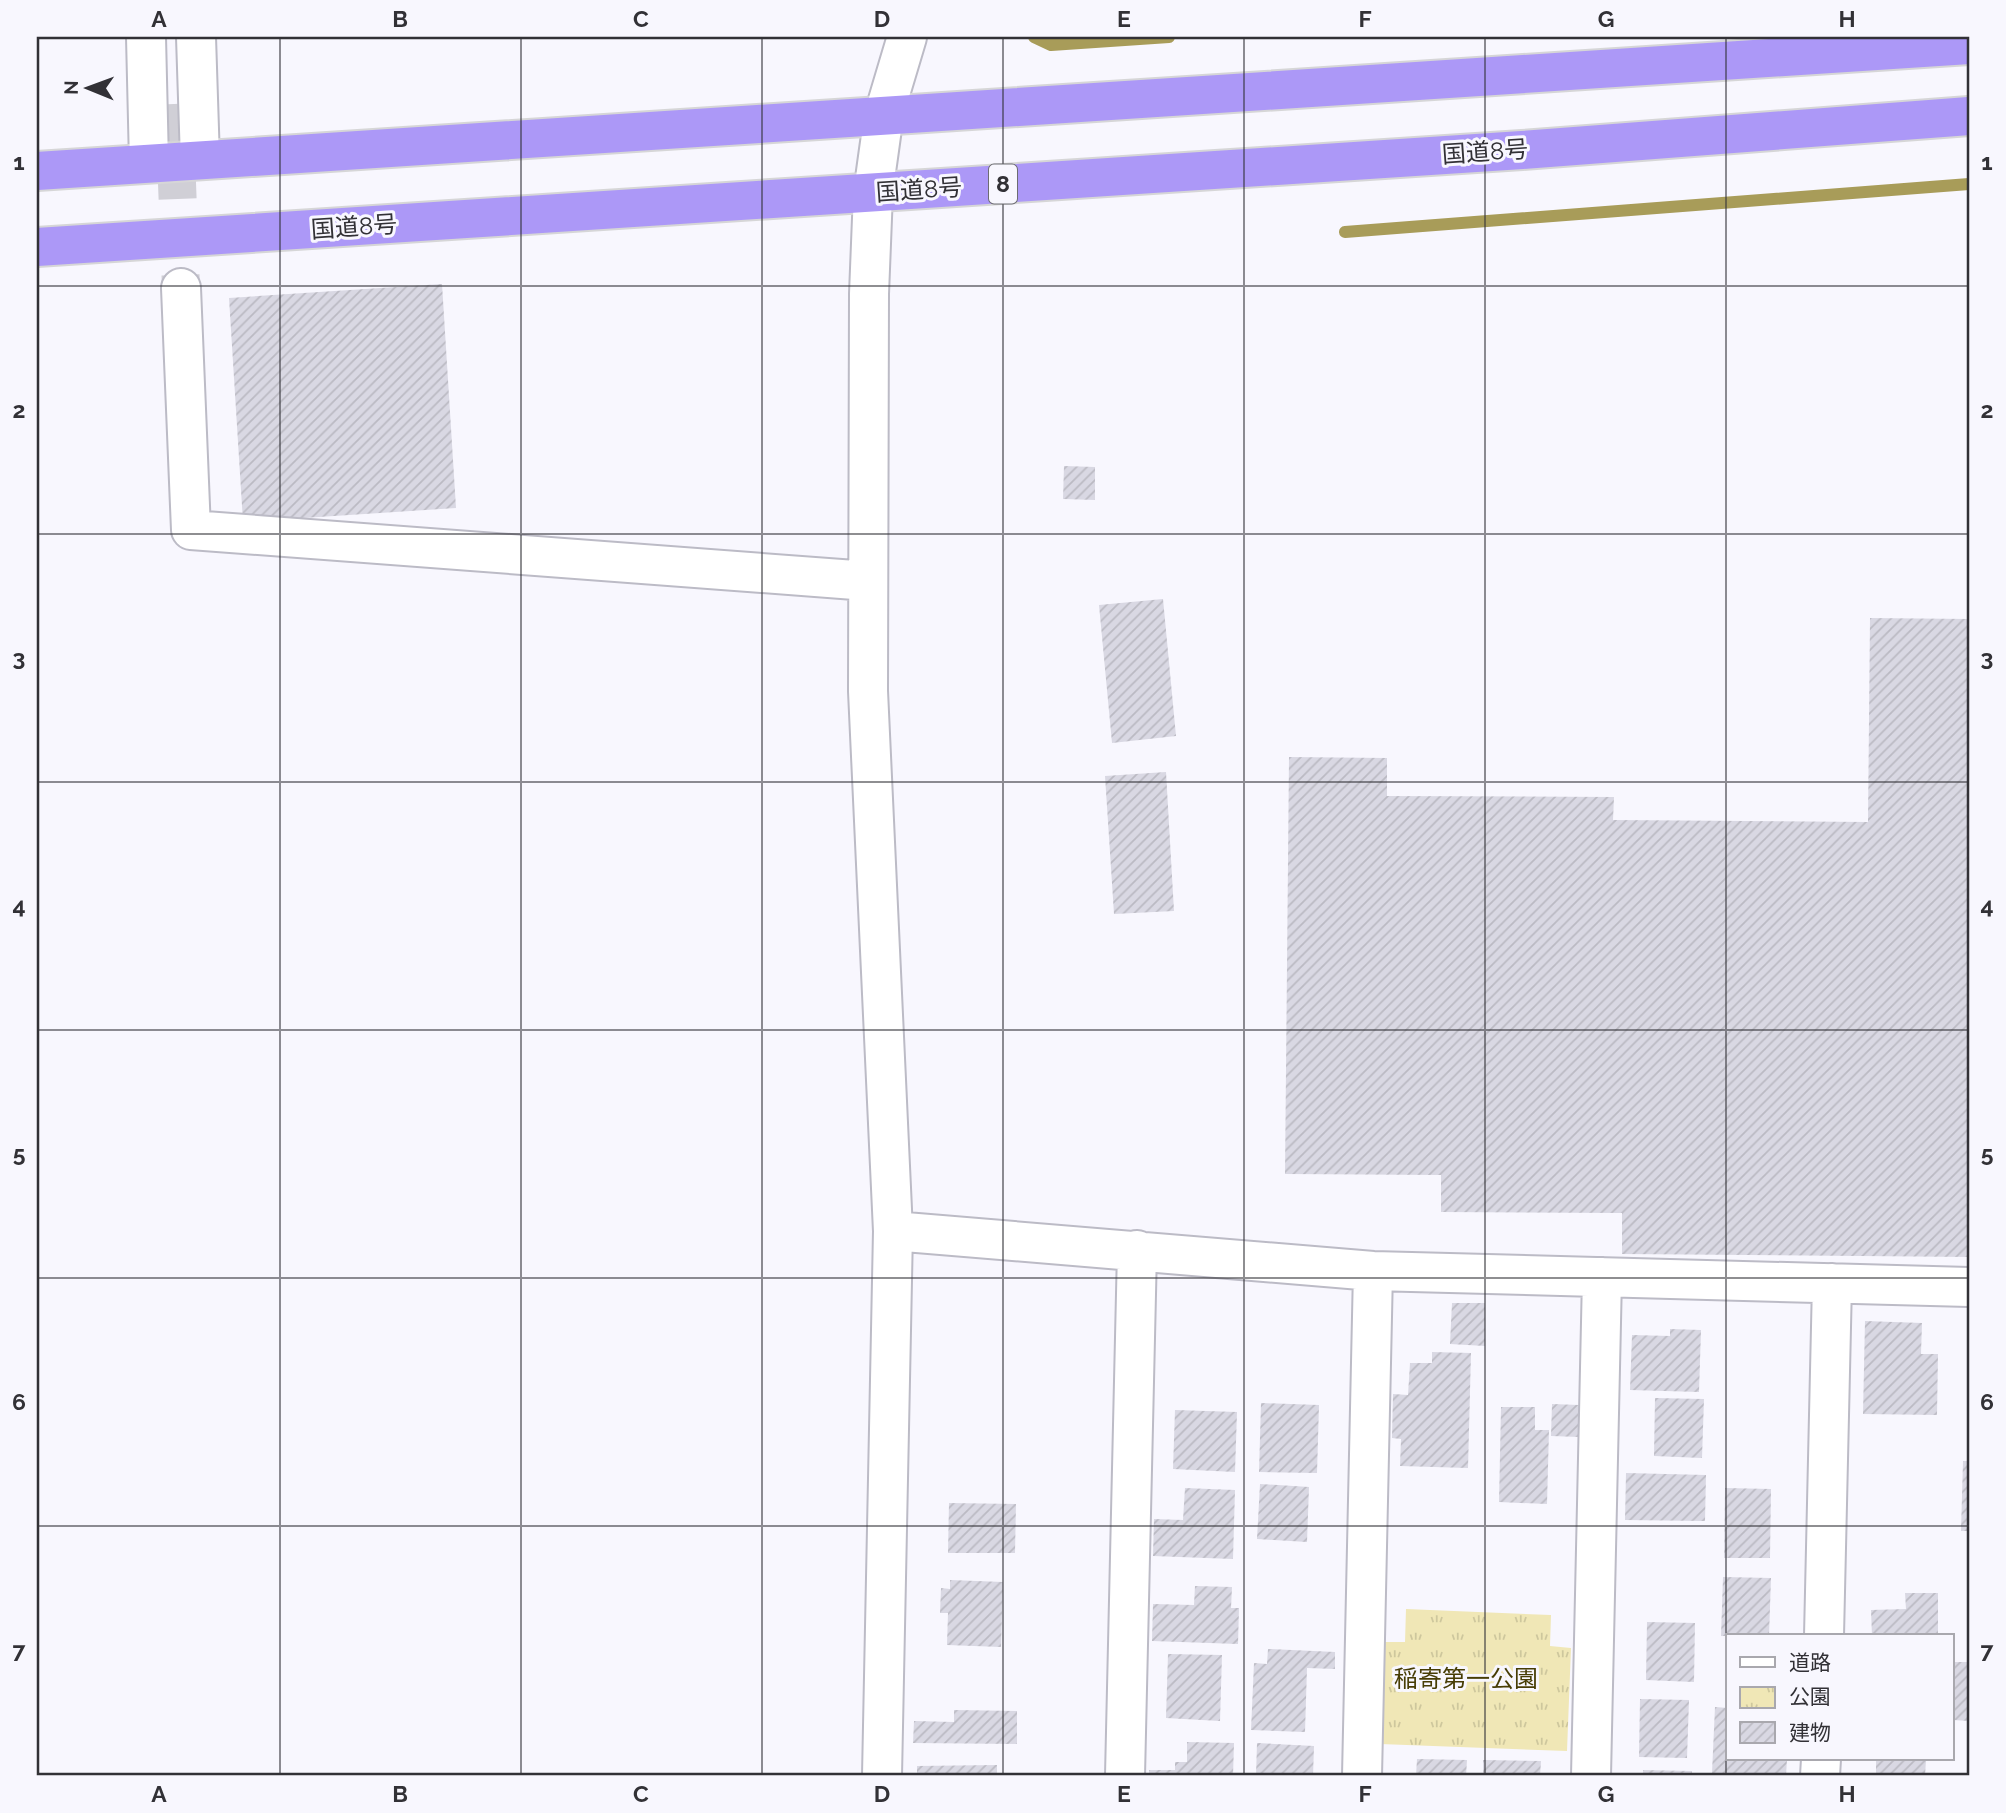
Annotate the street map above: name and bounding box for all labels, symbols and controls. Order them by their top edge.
text: A [151,5,167,32]
text: B [392,5,408,32]
text: C [633,5,649,32]
text: D [874,5,890,32]
text: E [1117,5,1131,32]
text: F [1358,5,1372,32]
text: G [1598,5,1614,32]
text: H [1838,5,1856,32]
north arrow [52,52,122,122]
text: N [60,80,82,95]
street label: 国道8号 [1441,134,1529,169]
text: 1 [13,148,25,175]
text: 1 [1981,148,1993,175]
road number: 8 [989,164,1017,204]
street label: 国道8号 [875,172,963,207]
street label: 国道8号 [310,209,398,244]
text: 2 [13,396,25,423]
text: 2 [1981,396,1993,423]
text: 3 [13,644,25,671]
text: 3 [1981,644,1993,671]
text: 4 [12,892,26,919]
text: 4 [1980,892,1994,919]
text: 5 [13,1140,26,1167]
text: 5 [1981,1140,1994,1167]
text: 6 [12,1388,26,1415]
text: 6 [1980,1388,1994,1415]
legend [1726,1634,1954,1760]
text: 7 [13,1636,26,1663]
text: 7 [1981,1636,1994,1663]
text: 道路 [1789,1650,1831,1675]
park label: 稲寄第一公園 [1394,1664,1538,1693]
text: 公園 [1789,1684,1831,1709]
text: 建物 [1789,1720,1831,1745]
text: A [151,1780,167,1807]
text: B [392,1780,408,1807]
text: C [633,1780,649,1807]
text: D [874,1780,890,1807]
text: E [1117,1780,1131,1807]
text: F [1358,1780,1372,1807]
text: G [1598,1780,1614,1807]
text: H [1838,1780,1856,1807]

